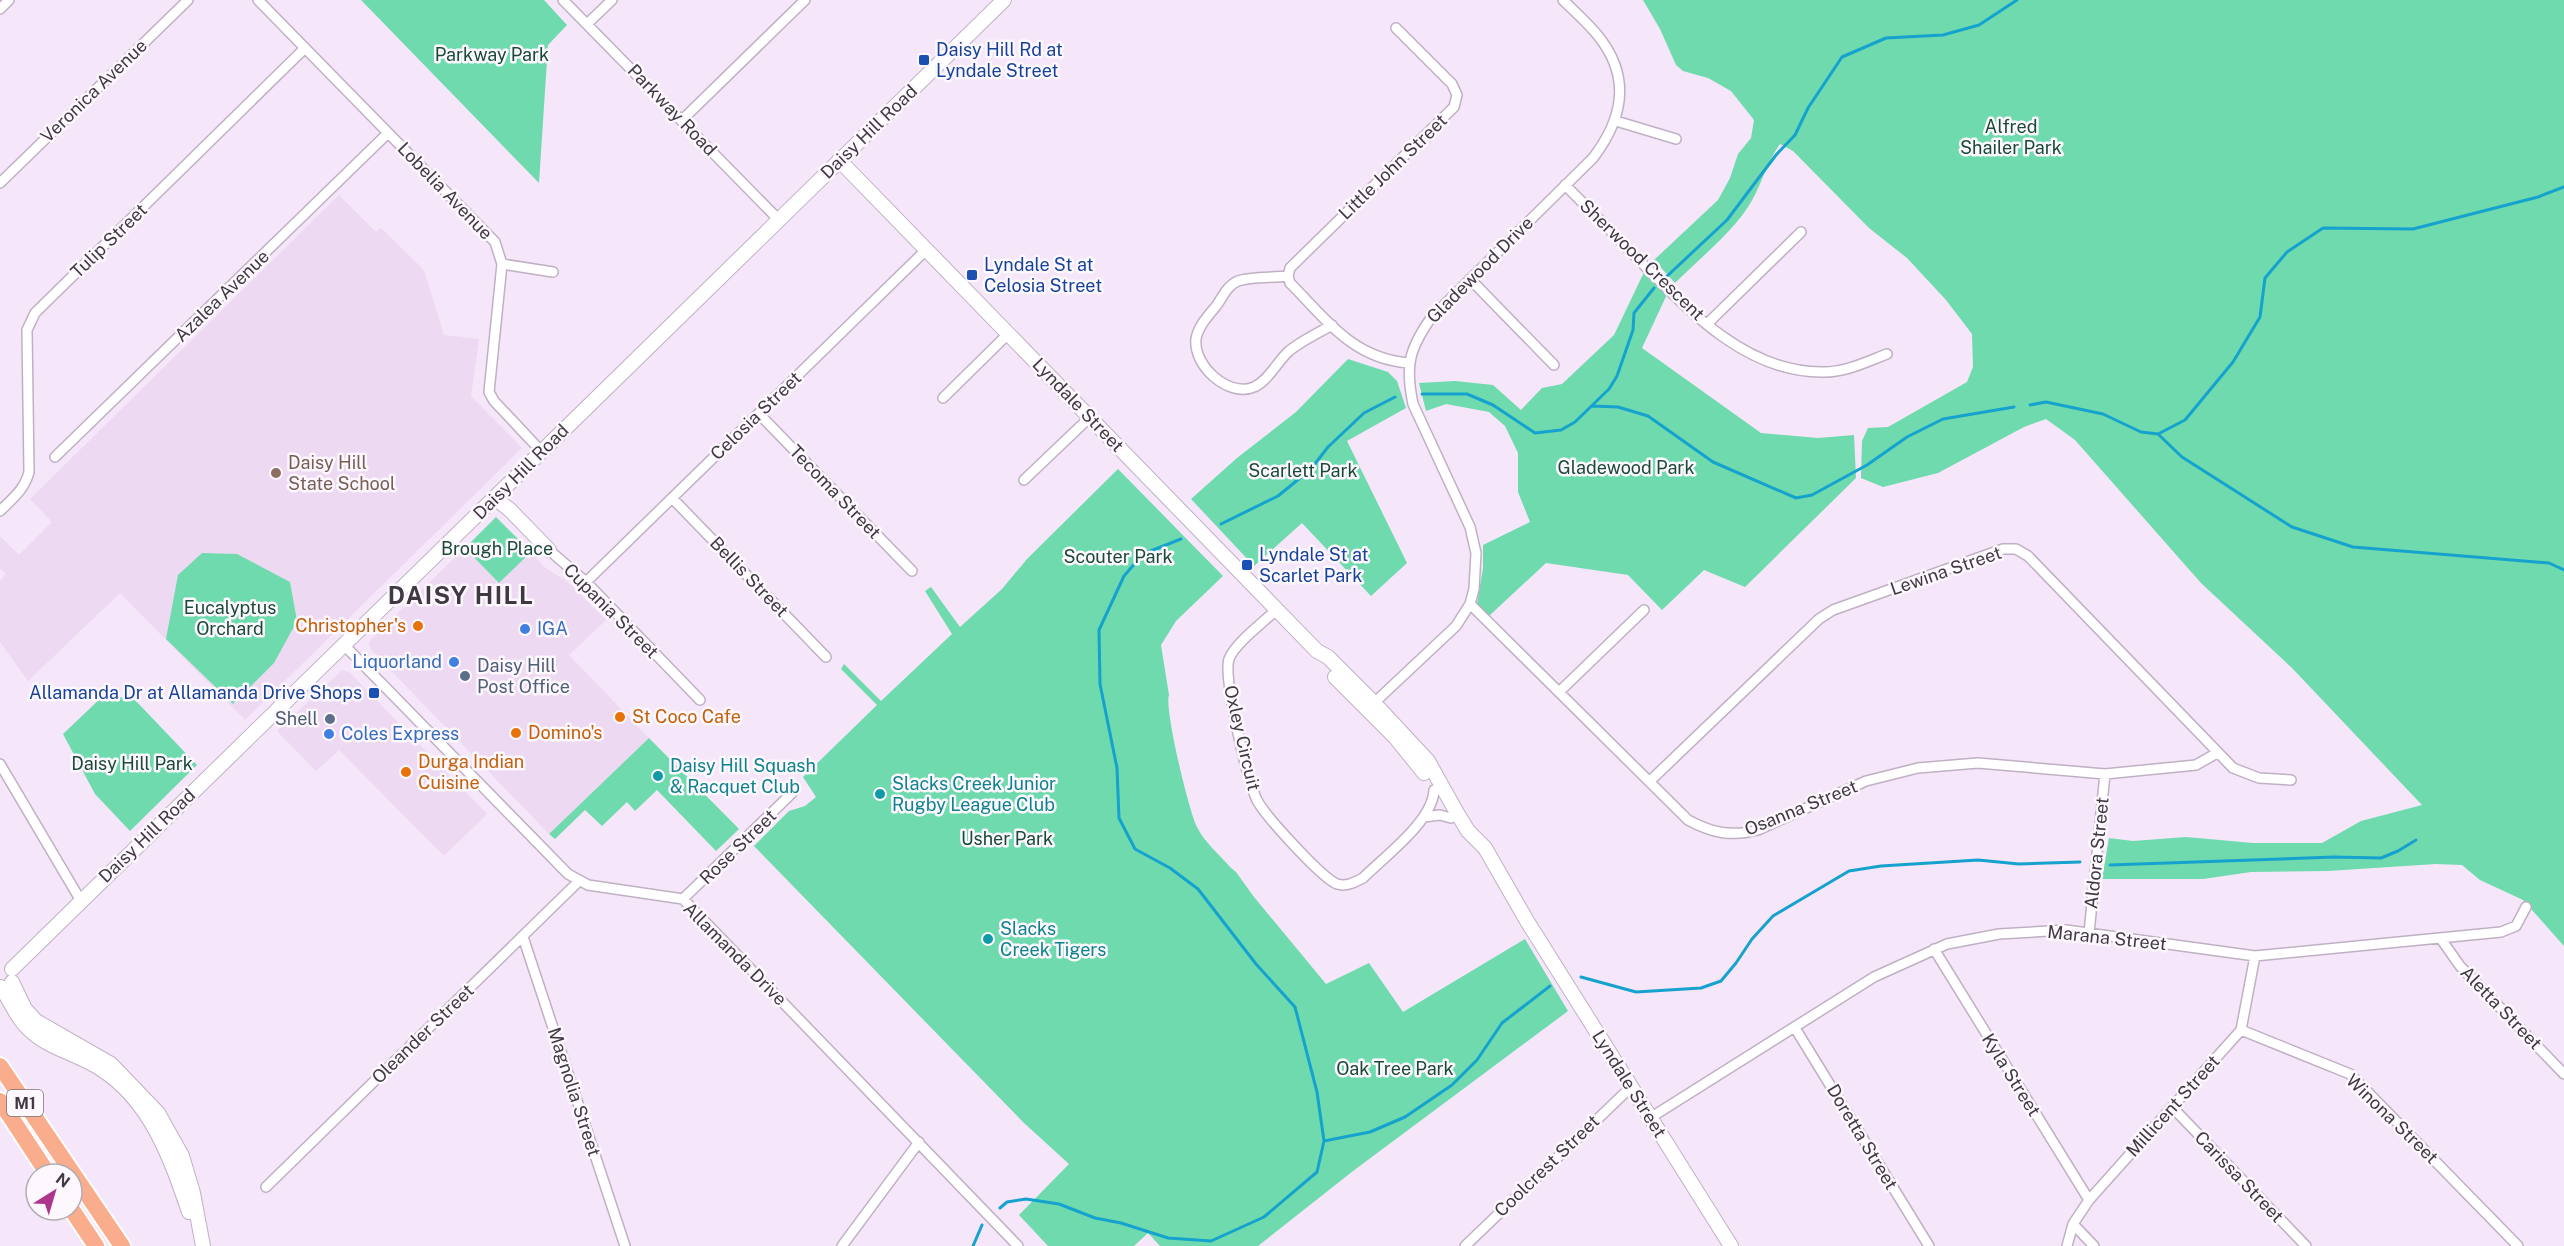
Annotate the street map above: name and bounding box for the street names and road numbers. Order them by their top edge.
street label: Veronica Avenue [36,35,151,147]
street label: Parkway Road [624,60,721,160]
street label: Daisy Hill Road [816,80,921,183]
street label: Little John Street [1334,110,1451,224]
street label: Lobelia Avenue [394,138,497,244]
street label: Sherwood Crescent [1576,195,1709,324]
street label: Tulip Street [66,199,151,282]
street label: Gladewood Drive [1422,212,1537,327]
street label: Azalea Avenue [170,245,273,346]
street label: Lyndale Street [1028,353,1128,456]
street label: Celosia Street [706,367,805,464]
street label: Daisy Hill Road [469,420,573,524]
street label: Tecoma Street [785,440,885,543]
street label: Bellis Street [706,532,793,621]
street label: Lewina Street [1888,542,2004,599]
street label: Cupania Street [560,559,663,662]
street label: Oxley Circuit [1220,683,1265,793]
street label: Osanna Street [1741,775,1860,840]
street label: Daisy Hill Road [94,784,199,887]
street label: Aldora Street [2080,796,2113,910]
street label: Rose Street [695,805,780,888]
street label: Allamanda Drive [679,898,791,1010]
street label: Marana Street [2046,921,2168,954]
street label: Aletta Street [2456,962,2546,1054]
street label: Oleander Street [367,980,478,1088]
street label: Magnolia Street [544,1025,605,1159]
street label: Lyndale Street [1588,1026,1671,1141]
street label: Kyla Street [1978,1030,2045,1120]
street label: Millicent Street [2122,1051,2224,1161]
street label: Winona Street [2342,1070,2443,1168]
street label: Doretta Street [1823,1080,1902,1193]
road number: M1 [7,1090,43,1116]
street label: Coolcrest Street [1490,1110,1603,1221]
street label: Carissa Street [2191,1127,2288,1227]

